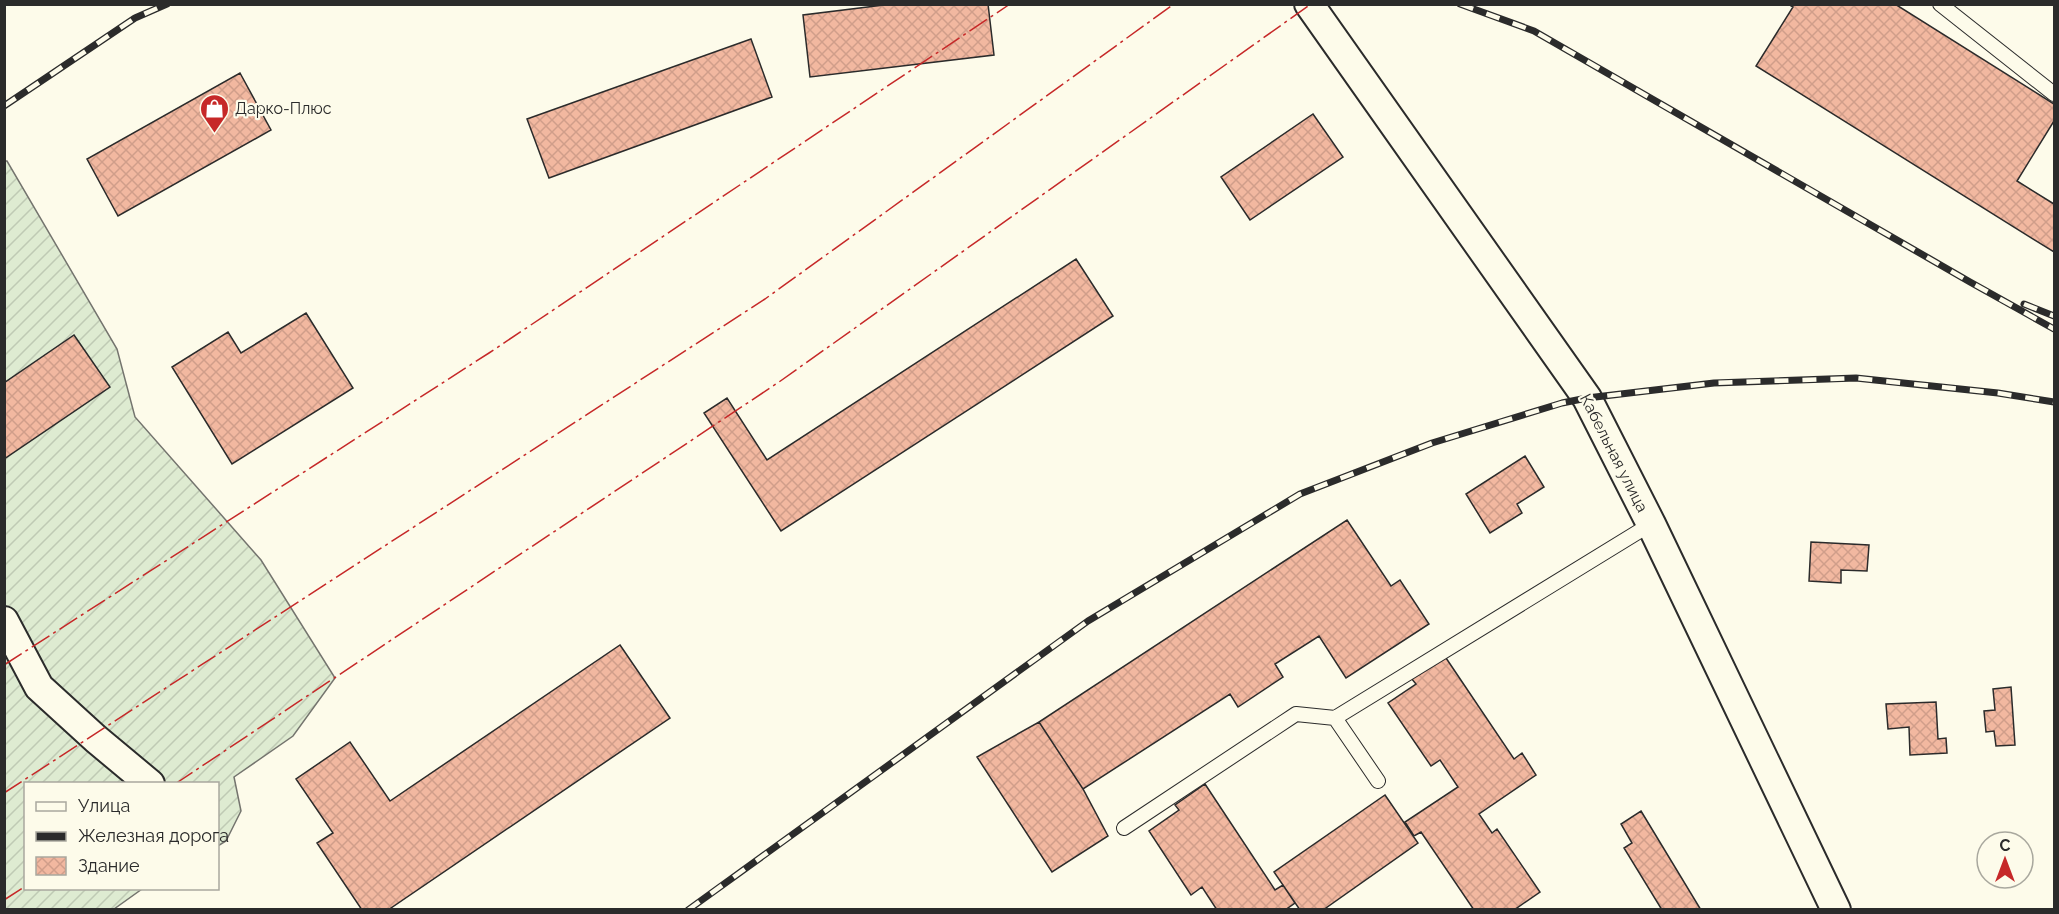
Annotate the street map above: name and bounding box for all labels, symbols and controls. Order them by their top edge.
shop icon: Дарко-Плюс [198,92,230,134]
place label: Дарко-Плюс [235,99,332,118]
street label: Кабельная улица [1576,391,1652,515]
legend [24,782,219,890]
text: Улица [78,795,130,816]
text: Железная дорога [78,825,229,846]
north arrow [1975,830,2035,890]
text: С [2000,836,2011,855]
text: Здание [78,855,140,876]

